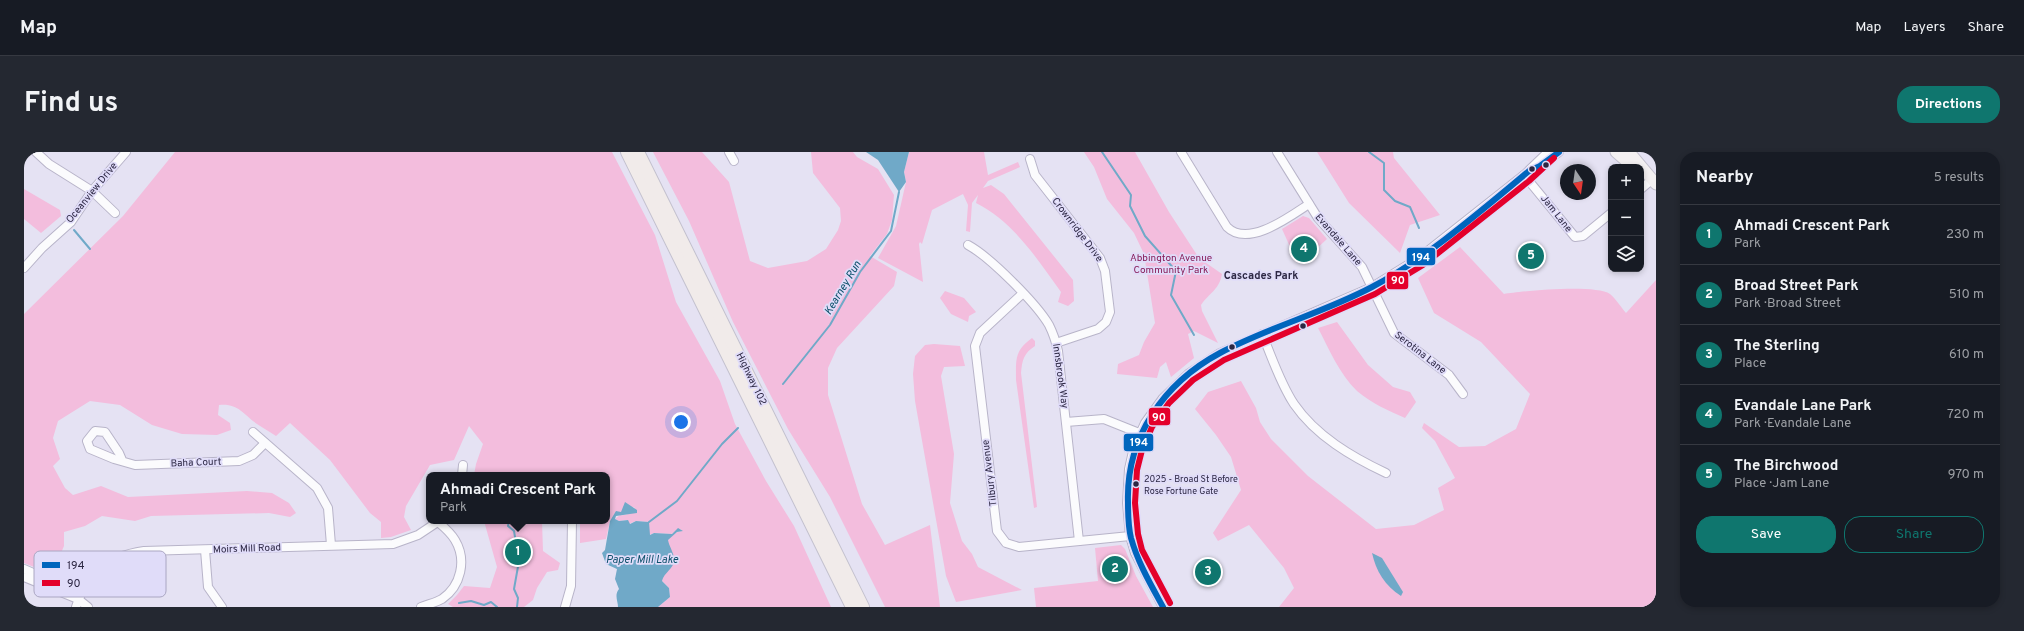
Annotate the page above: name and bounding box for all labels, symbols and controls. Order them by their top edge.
text: Map [20,16,57,40]
text: Map [1855,19,1881,36]
text: Layers [1903,19,1945,36]
text: Share [1967,19,2004,36]
text: Find us [24,86,118,122]
button: Directions [1897,86,2000,123]
street label: Oceanview Drive [63,160,121,226]
unlabelled marker [1541,160,1551,170]
unlabelled marker [1527,164,1537,174]
north arrow [1560,164,1596,200]
map controls [1608,164,1644,272]
button: + [1608,164,1644,200]
text: Nearby [1696,167,1753,189]
text: 5 results [1934,170,1984,186]
street label: Jam Lane [1537,193,1575,235]
street label: Crownridge Drive [1048,195,1106,265]
button: − [1608,200,1644,236]
street label: Evandale Lane [1312,211,1364,269]
text: Ahmadi Crescent Park [1734,217,1890,236]
text: 1 [1706,227,1712,243]
text: 230 m [1946,227,1984,243]
pin: 4 [1291,234,1317,264]
button: layers [1608,236,1644,272]
text: Park [1734,236,1761,252]
pin: 5 [1518,241,1544,271]
line badge: 194 [1406,247,1436,266]
text: 194 [1412,251,1430,265]
park label: Abbington Avenue Community Park [1130,252,1212,277]
water label: Kearney Run [821,258,865,318]
district label: Cascades Park [1224,269,1298,283]
line badge: 90 [1386,271,1409,290]
text: 90 [1391,274,1405,288]
text: Broad Street Park [1734,277,1859,296]
text: 2 [1705,287,1713,303]
text: 510 m [1949,287,1984,303]
text: Park · Broad Street [1734,296,1841,312]
unlabelled marker [1298,321,1308,331]
street label: Serotina Lane [1392,329,1448,377]
text: The Sterling [1734,337,1820,356]
unlabelled marker [1227,342,1237,352]
street label: Innsbrook Way [1049,343,1071,409]
text: 3 [1705,347,1713,363]
text: 610 m [1949,347,1984,363]
street label: Highway 102 [733,351,769,407]
text: Place [1734,356,1766,372]
text: Evandale Lane Park [1734,397,1872,416]
line badge: 90 [1148,407,1171,426]
text: 4 [1705,407,1713,423]
text: 720 m [1947,407,1984,423]
text: 90 [1152,411,1166,425]
your location [671,412,691,432]
text: Park · Evandale Lane [1734,416,1851,432]
line badge: 194 [1123,433,1154,452]
text: 194 [1130,436,1148,450]
street label: Tilbury Avenue [979,439,1001,507]
street label: Baha Court [170,456,222,470]
text: The Birchwood [1734,457,1838,476]
text: 5 [1705,467,1713,483]
text: 970 m [1948,467,1984,483]
popup [426,472,610,524]
place label: 2025 - Broad St Before Rose Fortune Gate [1144,474,1238,497]
text: Place · Jam Lane [1734,476,1829,492]
marker: 2025 - Broad St Before Rose Fortune Gate [1131,479,1141,489]
text: Ahmadi Crescent Park [440,481,596,500]
text: Park [440,500,467,516]
button: Save [1696,516,1836,553]
button: Share [1844,516,1984,553]
pin: 1 [505,537,531,567]
street label: Moirs Mill Road [213,541,281,557]
legend [34,551,166,597]
water label: Paper Mill Lake [606,553,678,567]
pin: 2 [1102,554,1128,584]
pin: 3 [1195,557,1221,587]
text: 194 [67,559,85,573]
text: 90 [67,577,81,591]

